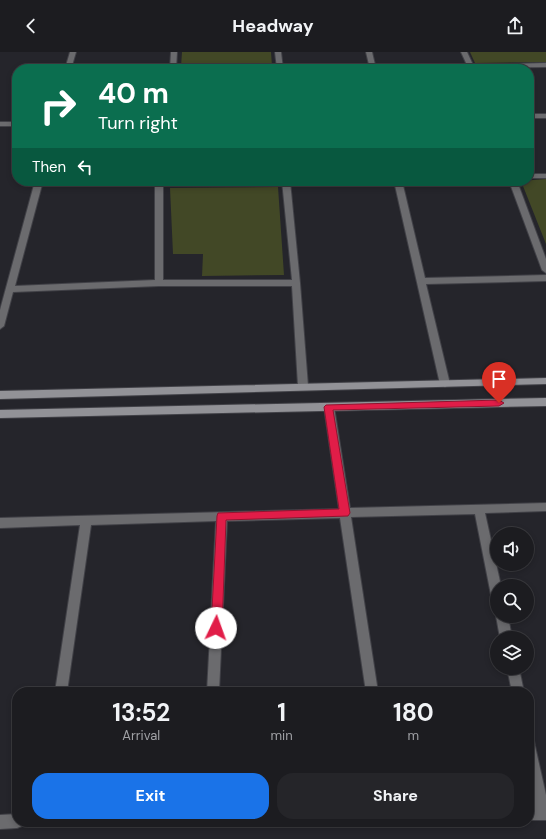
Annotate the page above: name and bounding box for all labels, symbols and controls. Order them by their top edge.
text: Headway [232,14,314,38]
icon: back [20,15,42,37]
icon: share [504,15,526,37]
text: 40 m [98,75,169,112]
icon: right [32,80,84,132]
text: Turn right [98,111,178,135]
icon: left [74,156,96,178]
text: Then [32,157,66,177]
pin [482,362,516,403]
icon: arrive [488,368,510,390]
map controls [490,527,534,675]
button: sound [490,527,534,571]
button: search [490,579,534,623]
position arrow [195,607,237,649]
button: layers [490,631,534,675]
text: 13:52 [112,697,170,728]
text: 1 [277,697,286,728]
text: 180 [393,697,434,728]
text: Arrival [122,727,160,744]
text: min [270,727,293,744]
text: m [408,727,419,744]
button: Exit [32,773,269,819]
button: Share [277,773,514,819]

